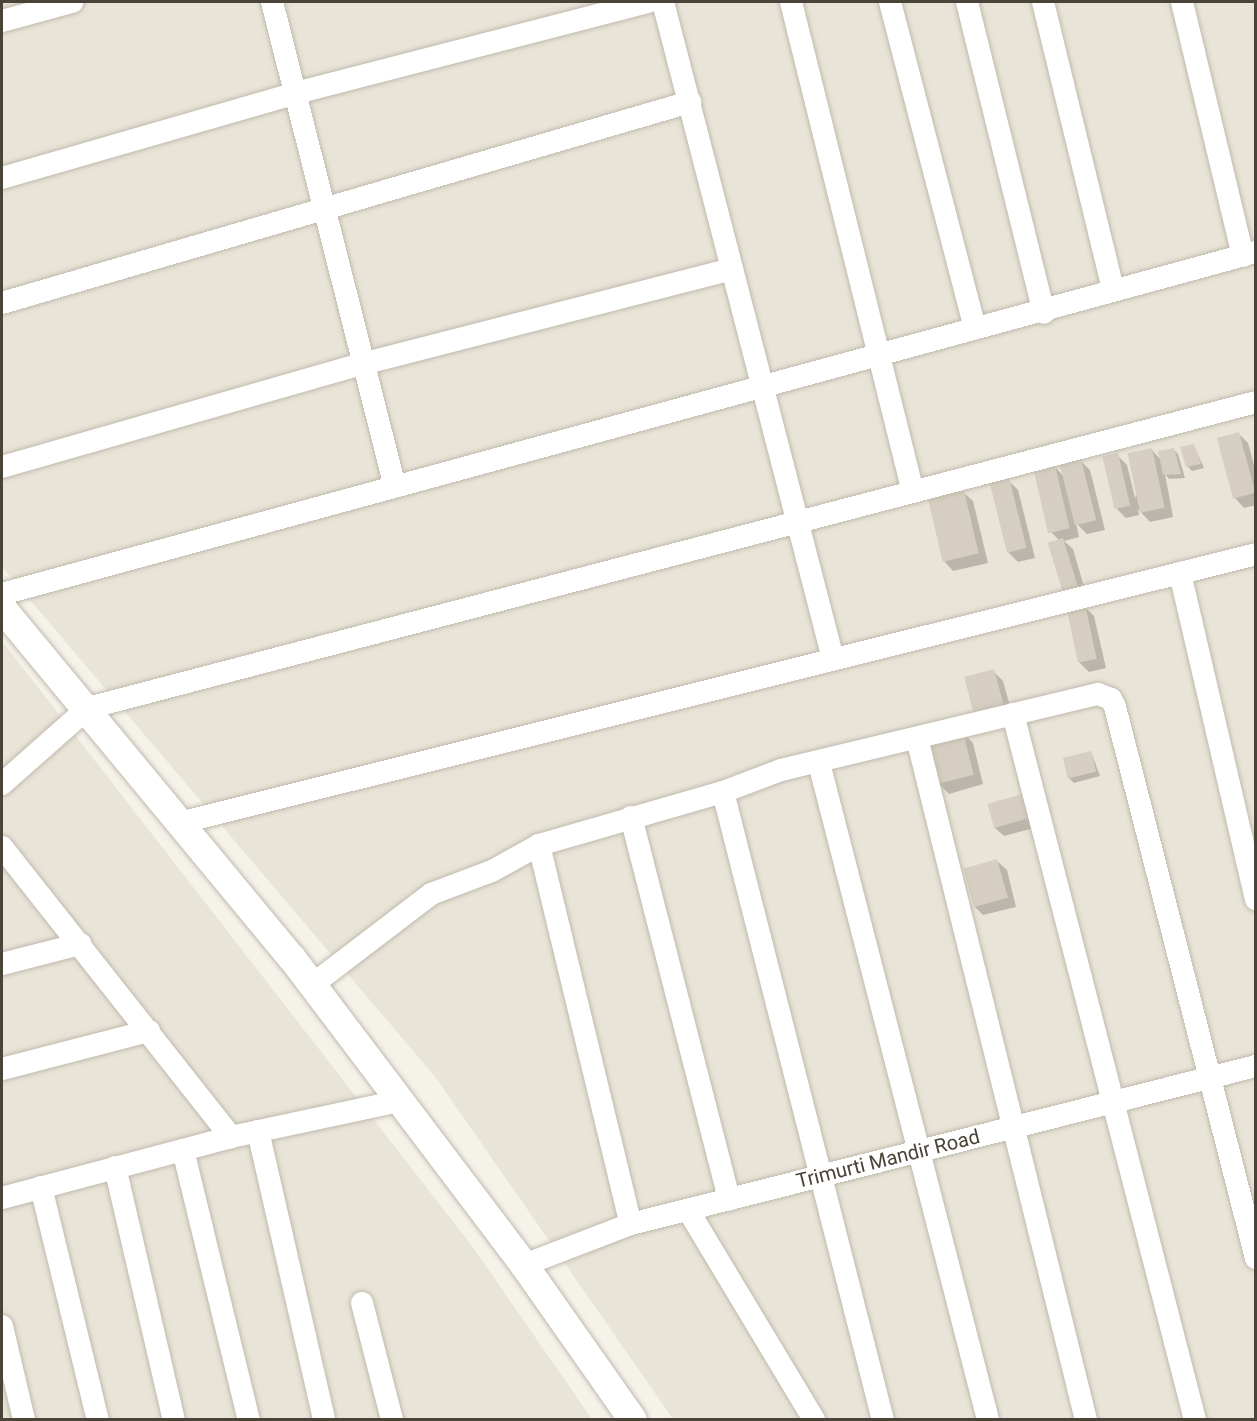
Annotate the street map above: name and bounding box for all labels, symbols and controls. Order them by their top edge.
street label: Trimurti Mandir Road [794,1125,982,1193]

